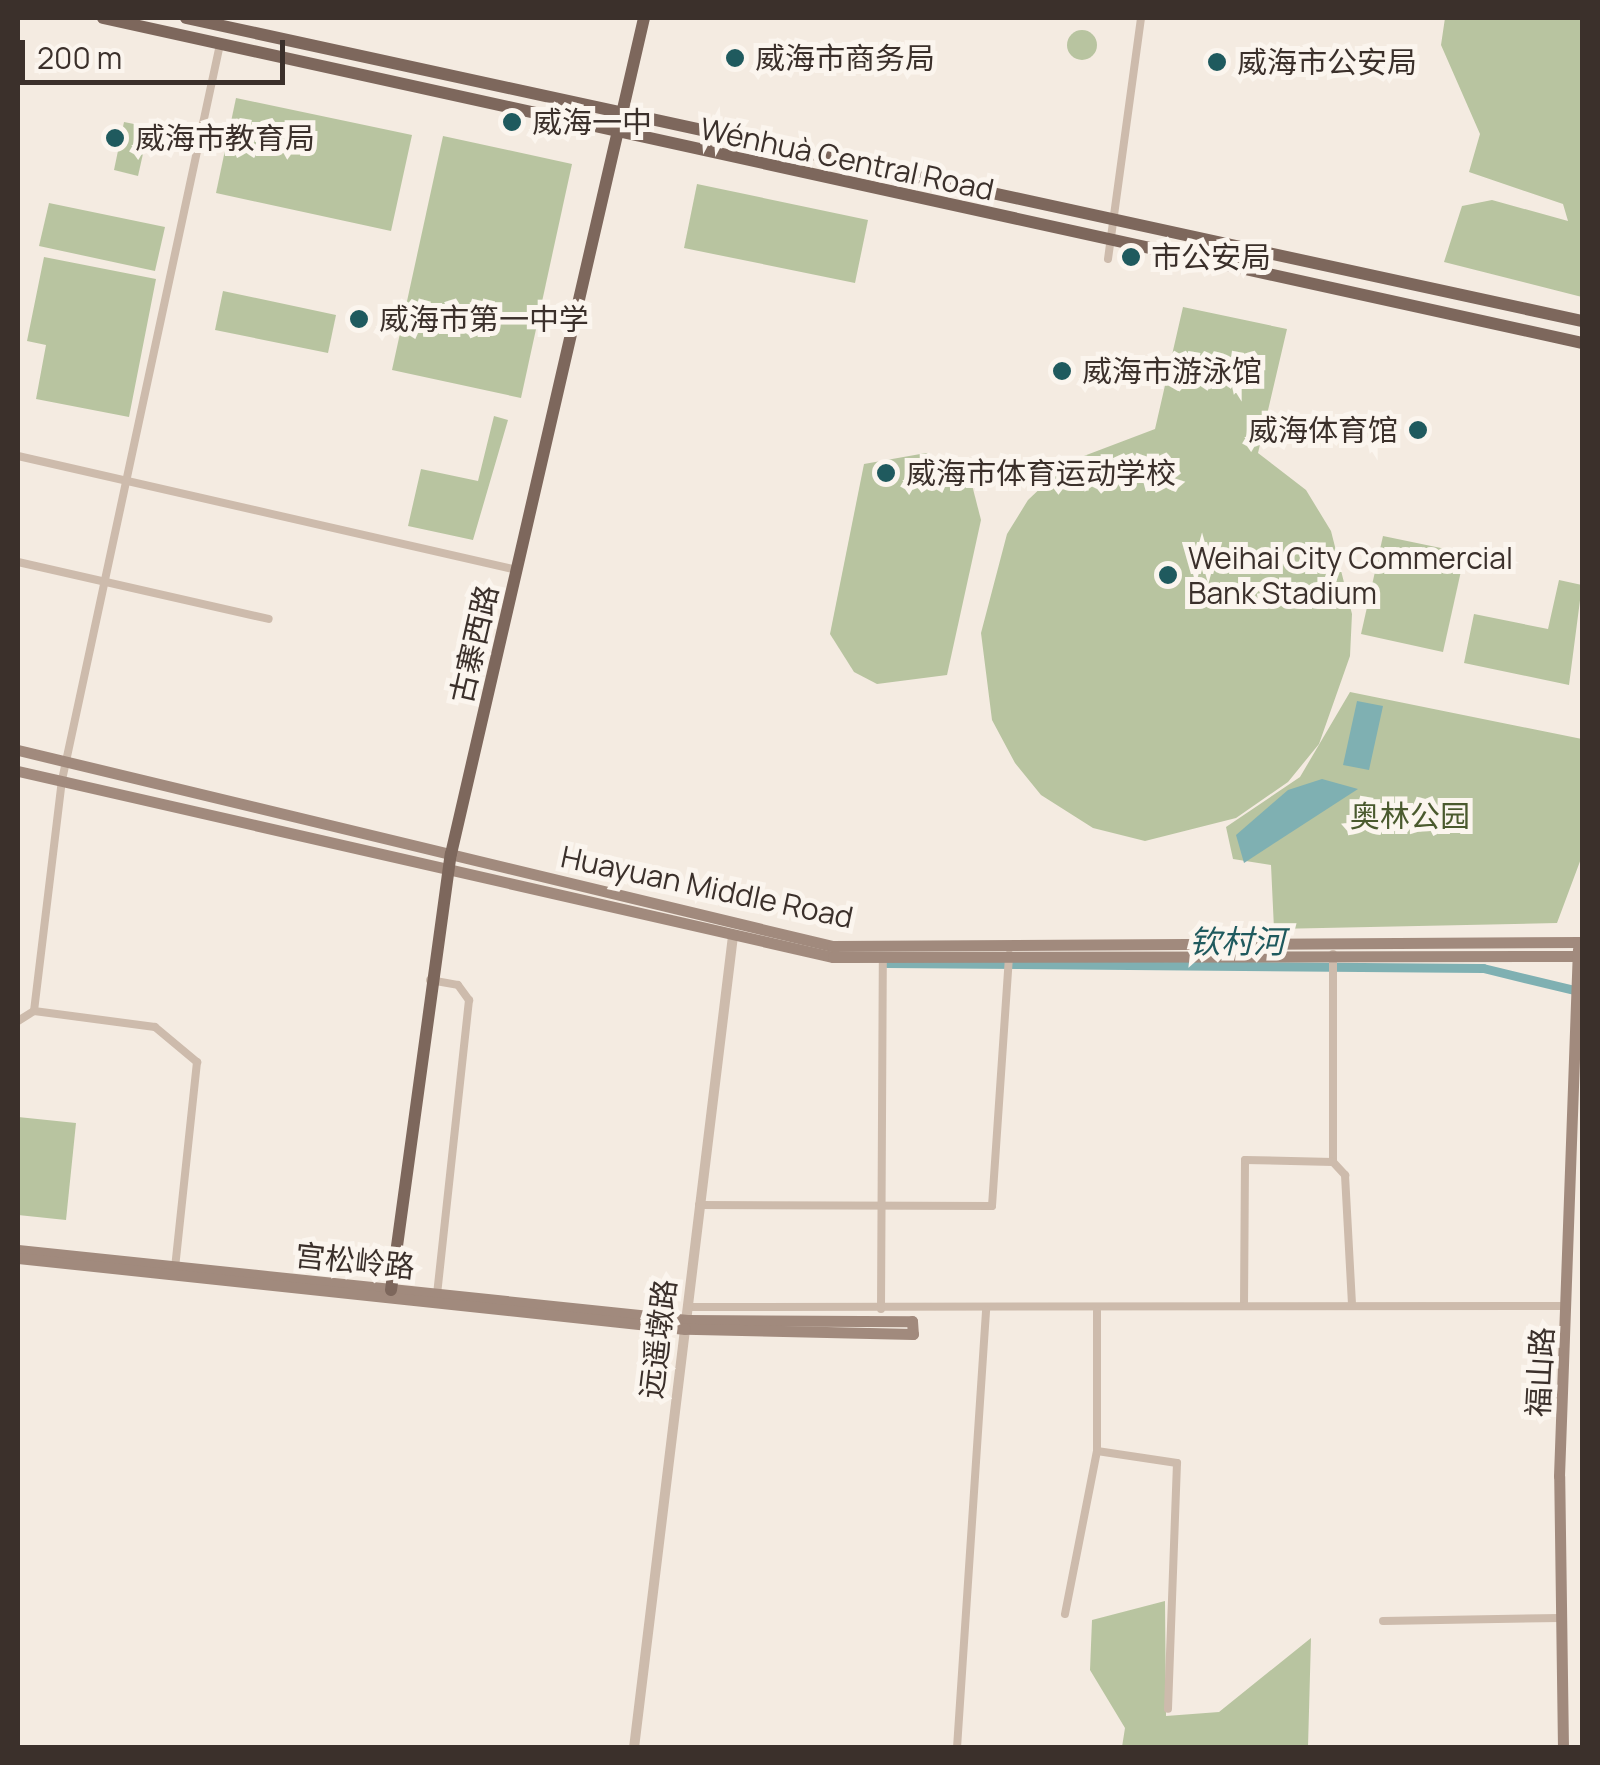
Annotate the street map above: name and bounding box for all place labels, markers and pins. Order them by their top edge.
place label: 威海市商务局 [755,40,935,76]
place label: 威海市公安局 [1237,44,1417,80]
marker: 威海市商务局 [724,47,746,69]
marker: 威海市公安局 [1206,51,1228,73]
place label: 威海一中 [532,104,652,140]
marker: 威海一中 [501,111,523,133]
place label: 威海市教育局 [135,120,315,156]
marker: 威海市教育局 [104,127,126,149]
place label: 市公安局 [1151,239,1271,275]
marker: 市公安局 [1120,246,1142,268]
place label: 威海市第一中学 [379,301,589,337]
marker: 威海市第一中学 [348,308,370,330]
place label: 威海市游泳馆 [1082,353,1262,389]
marker: 威海市游泳馆 [1051,360,1073,382]
place label: 威海体育馆 [1248,412,1398,448]
marker: 威海体育馆 [1407,419,1429,441]
place label: 威海市体育运动学校 [906,455,1176,491]
marker: 威海市体育运动学校 [875,462,897,484]
place label: Weihai City Commercial Bank Stadium [1188,540,1513,610]
marker: Weihai City Commercial Bank Stadium [1157,564,1179,586]

